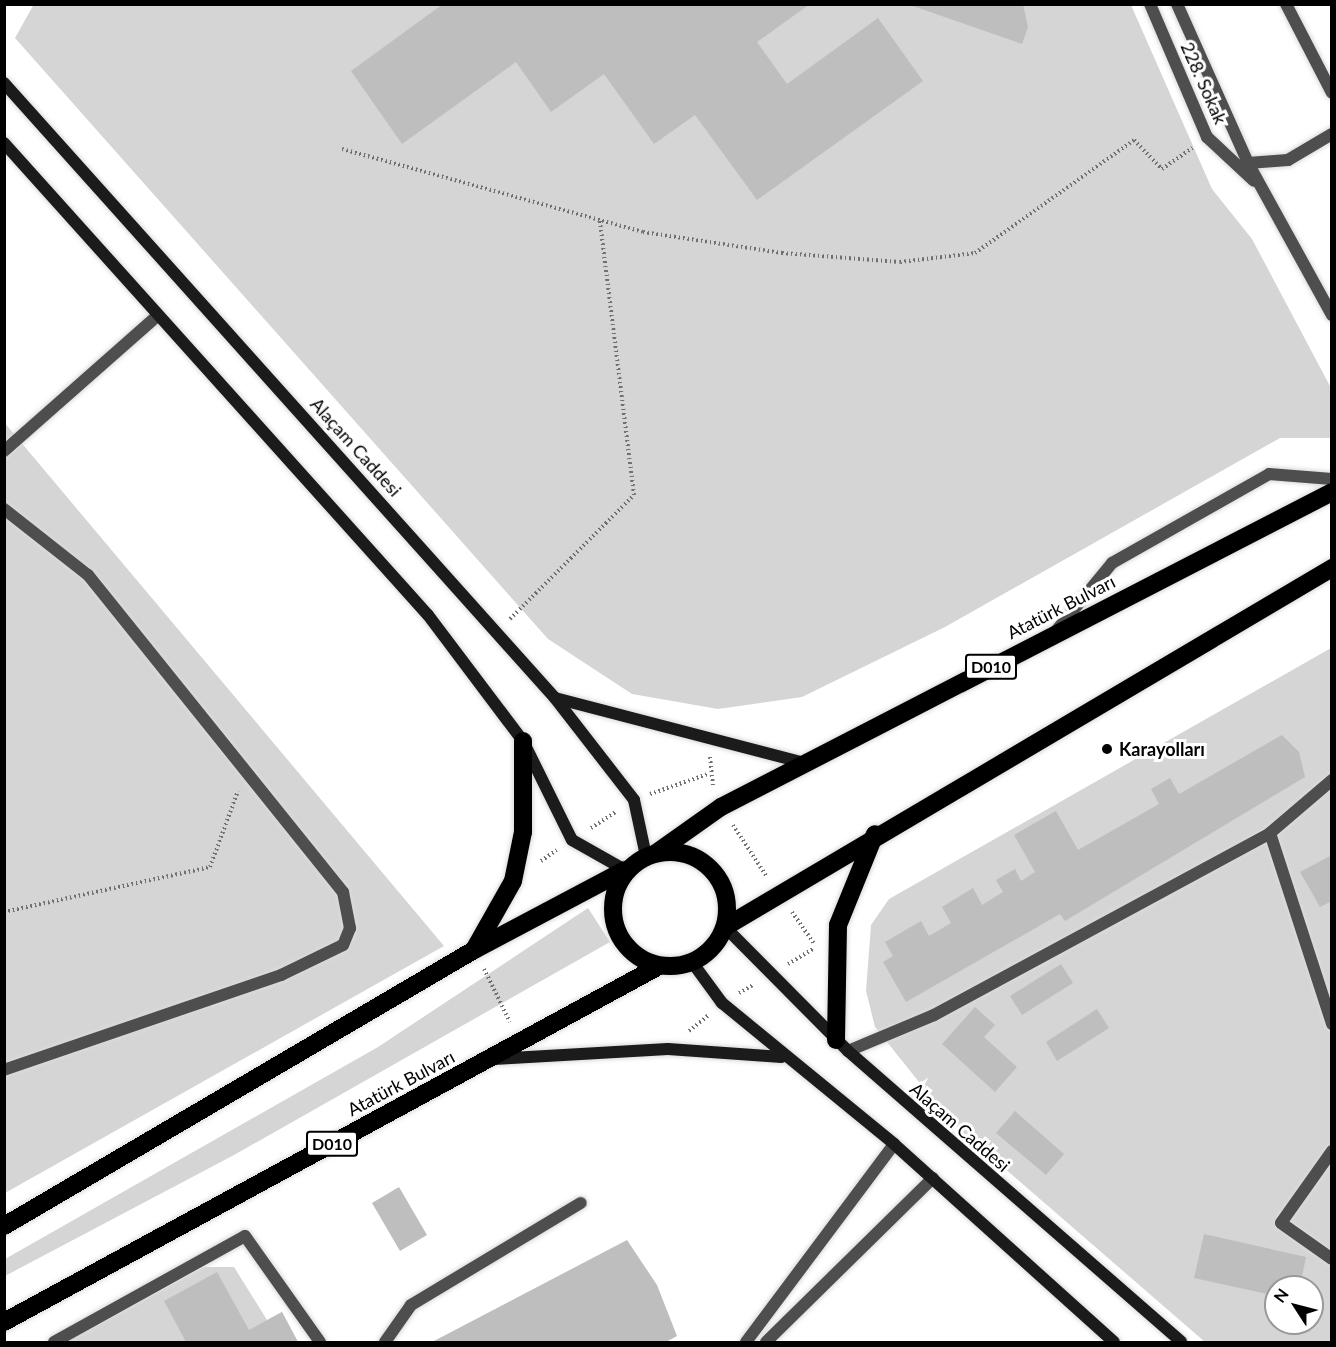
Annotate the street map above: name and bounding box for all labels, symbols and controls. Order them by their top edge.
street label: 228. Sokak [1176,39,1232,127]
street label: Alaçam Caddesi [306,393,406,501]
street label: Atatürk Bulvarı [1003,571,1119,643]
road number: D010 [964,654,1018,680]
place label: Karayolları [1119,738,1205,760]
marker: Karayolları [1100,742,1114,756]
street label: Atatürk Bulvarı [344,1046,458,1120]
street label: Alaçam Caddesi [906,1078,1014,1176]
road number: D010 [305,1131,359,1157]
north arrow [1264,1275,1324,1335]
text: N [1269,1285,1292,1306]

